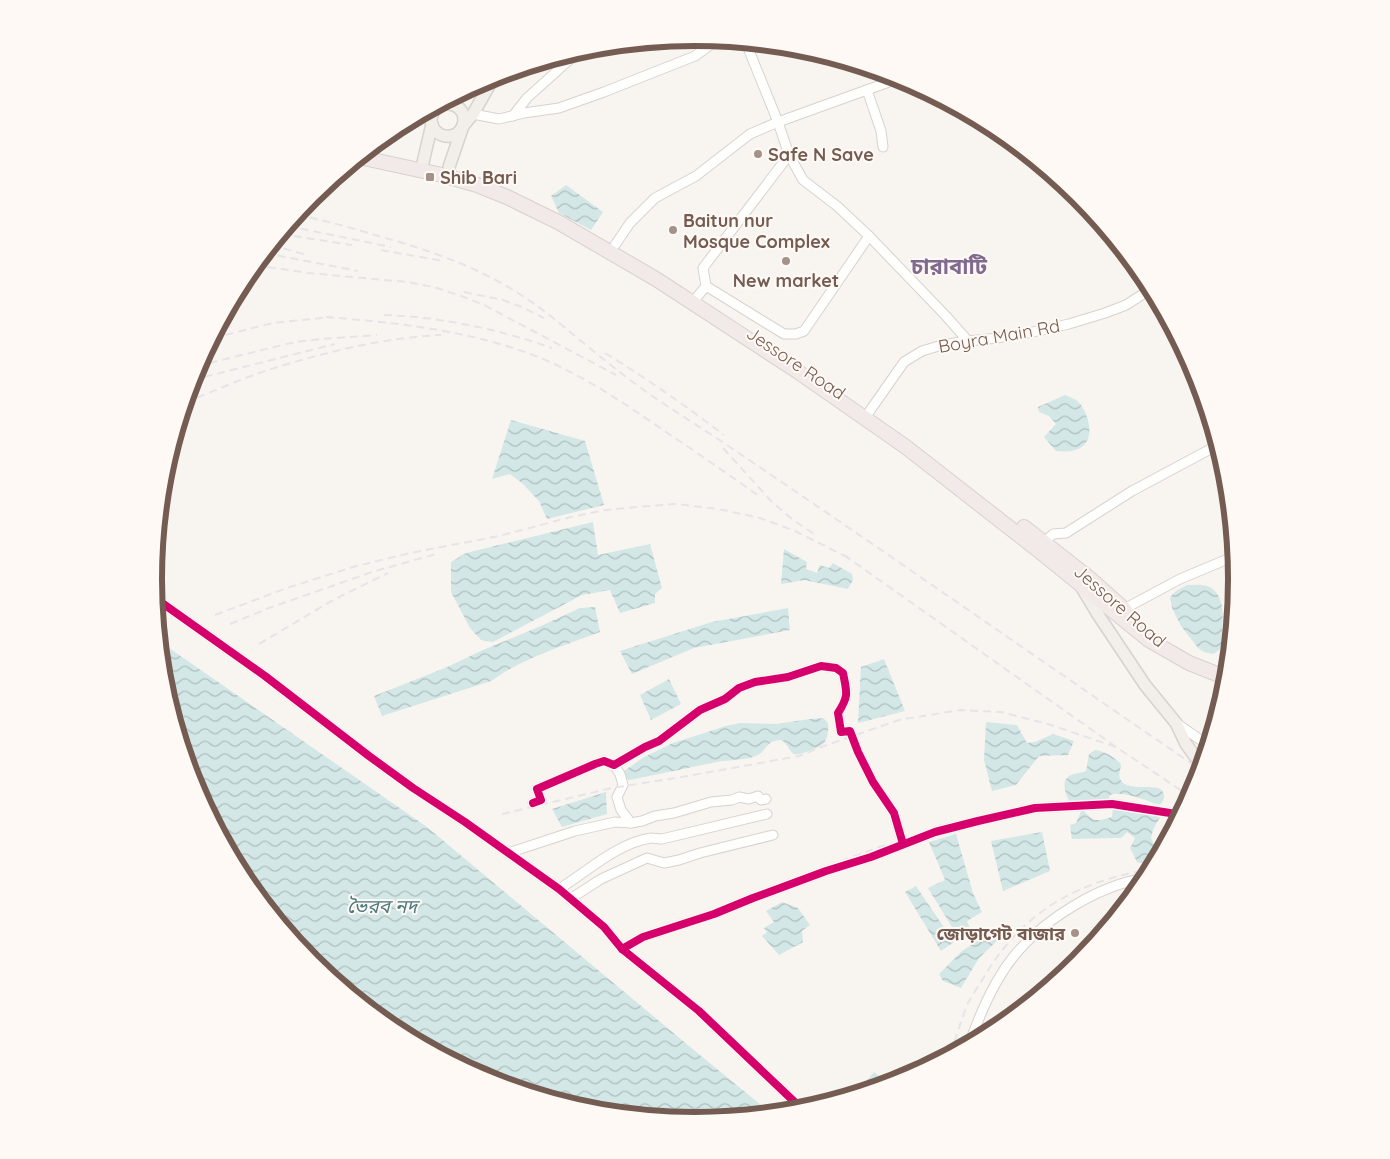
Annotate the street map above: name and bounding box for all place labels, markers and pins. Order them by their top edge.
place label: Safe N Save [768,143,874,166]
marker: Safe N Save [752,148,764,160]
place label: Shib Bari [440,166,517,189]
marker: Shib Bari [424,171,436,183]
place label: Baitun nur Mosque Complex [683,209,830,253]
marker: Baitun nur Mosque Complex [667,224,679,236]
marker: New market [780,255,792,267]
place label: New market [733,269,839,292]
place label: জোড়াগেট বাজার [936,922,1066,945]
marker: জোড়াগেট বাজার [1069,927,1081,939]

